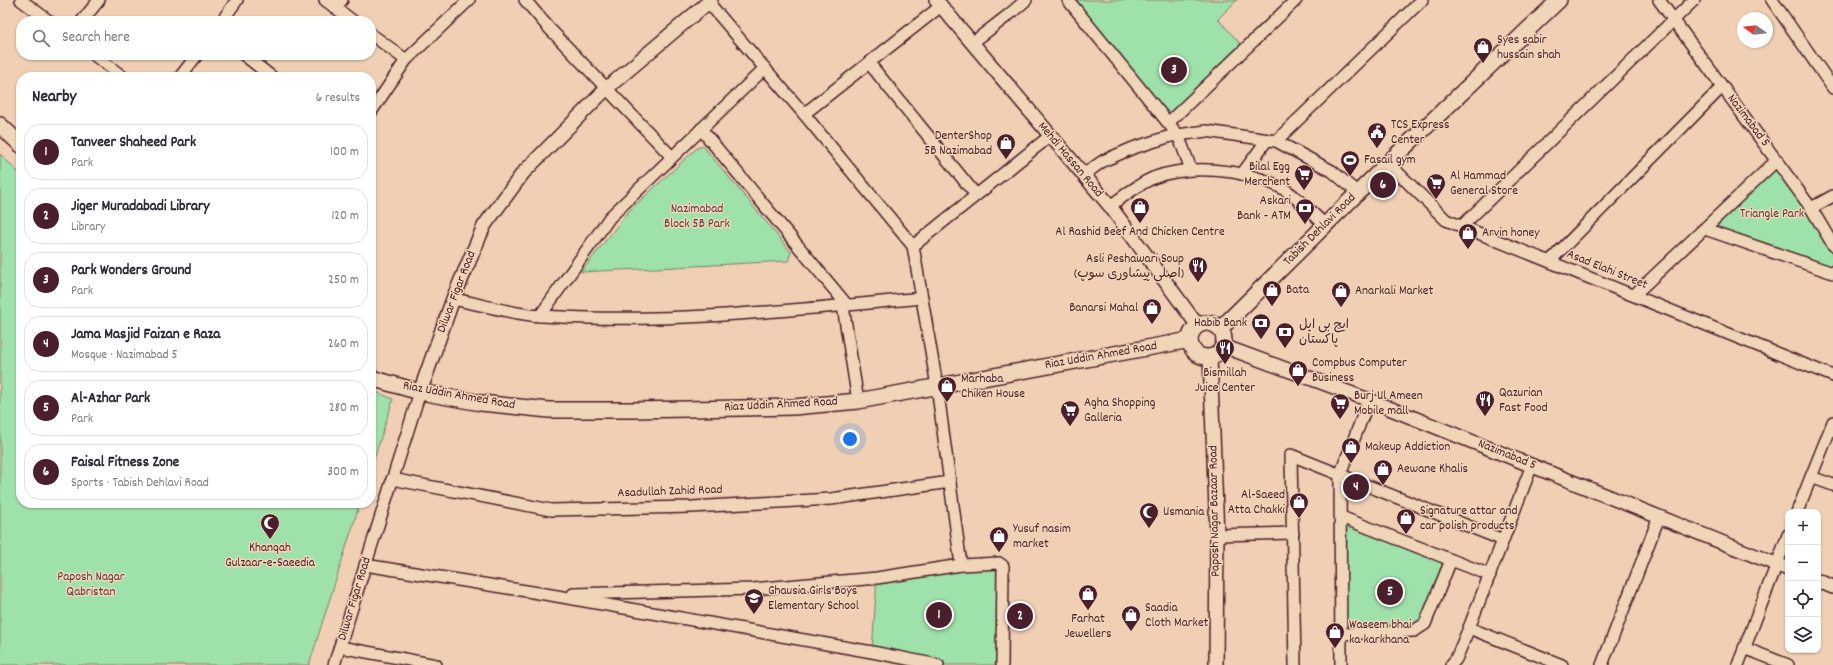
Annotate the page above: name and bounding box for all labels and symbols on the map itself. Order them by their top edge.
north arrow [1737,12,1773,48]
place label: Syes sabir hussain shah [1497,31,1560,65]
shop icon: Syes sabir hussain shah [1472,36,1494,64]
pin: 3 [1161,55,1187,85]
street label: Nazimabad 5 [1722,91,1774,151]
place label: TCS Express Center [1391,116,1450,150]
street label: Mehdi Hassan Road [1033,118,1107,202]
public building icon: TCS Express Center [1366,121,1388,149]
place label: DenterShop 5B Nazimabad [924,127,992,161]
shop icon: DenterShop 5B Nazimabad [995,132,1017,160]
sports icon: Fasail gym [1339,149,1361,177]
place label: Fasail gym [1364,151,1416,170]
place label: Bilal Egg Merchent [1244,158,1290,192]
supermarket icon: Bilal Egg Merchent [1293,163,1315,191]
place label: Al Hammad General Store [1450,167,1518,201]
pin: 6 [1370,170,1396,200]
supermarket icon: Al Hammad General Store [1425,172,1447,200]
street label: Tabish Dehlavi Road [1279,189,1361,271]
place label: Askari Bank - ATM [1237,192,1292,226]
shop icon: Al Rashid Beef And Chicken Centre [1129,196,1151,224]
bank icon: Askari Bank - ATM [1294,197,1316,225]
park label: Nazimabad Block 5B Park [664,200,730,234]
park label: Triangle Park [1740,205,1804,224]
shop icon: Arvin honey [1457,222,1479,250]
place label: Al Rashid Beef And Chicken Centre [1055,223,1225,242]
place label: Arvin honey [1482,224,1540,243]
street label: Asad Elahi Street [1564,245,1650,295]
street label: Dilwar Figar Road [433,248,481,336]
place label: Asli Peshawari Soup (اصلی پیشاوری سوپ) [1074,250,1184,284]
restaurant icon: Asli Peshawari Soup (اصلی پیشاوری سوپ) [1187,255,1209,283]
shop icon: Bata [1261,279,1283,307]
shop icon: Anarkali Market [1330,280,1352,308]
place label: Bata [1286,281,1310,300]
place label: Anarkali Market [1355,282,1433,301]
shop icon: Banarsi Mahal [1141,297,1163,325]
place label: Banarsi Mahal [1069,299,1138,318]
bank icon: Habib Bank [1250,312,1272,340]
place label: Habib Bank [1194,314,1247,333]
place label: ایچ بی ایل پاکستان [1299,316,1349,350]
bank icon: ایچ بی ایل پاکستان [1274,321,1296,349]
street label: Riaz Uddin Ahmed Road [1043,337,1159,375]
restaurant icon: Bismillah Juice Center [1214,337,1236,365]
place label: Compbus Computer Business [1312,354,1407,388]
shop icon: Compbus Computer Business [1287,359,1309,387]
place label: Bismillah Juice Center [1195,364,1255,398]
place label: Marhaba Chiken House [961,370,1025,404]
shop icon: Marhaba Chiken House [936,375,958,403]
street label: Riaz Uddin Ahmed Road [401,377,517,415]
place label: Qazurian Fast Food [1499,384,1548,418]
place label: Burj Ul Ameen Mobile mall [1354,387,1423,421]
restaurant icon: Qazurian Fast Food [1474,389,1496,417]
supermarket icon: Burj Ul Ameen Mobile mall [1329,392,1351,420]
street label: Riaz Uddin Ahmed Road [724,393,838,417]
place label: Agha Shopping Galleria [1084,394,1156,428]
supermarket icon: Agha Shopping Galleria [1059,399,1081,427]
your location [840,429,860,449]
street label: Nazimabad 5 [1475,435,1539,475]
shop icon: Makeup Addiction [1340,436,1362,464]
place label: Makeup Addiction [1365,438,1450,457]
street label: Paposh Nagar Bazaar Road [1204,445,1226,577]
shop icon: Aewane Khalis [1372,458,1394,486]
place label: Aewane Khalis [1397,460,1468,479]
pin: 4 [1343,472,1369,502]
street label: Asadullah Zahid Road [617,481,723,503]
place label: Al-Saeed Atta Chakki [1228,486,1286,520]
shop icon: Al-Saeed Atta Chakki [1288,491,1310,519]
mosque icon: Usmania [1138,501,1160,529]
place label: Signature attar and car polish products [1420,502,1518,536]
place label: Usmania [1163,503,1205,522]
shop icon: Signature attar and car polish products [1395,507,1417,535]
mosque icon: Khanqah Gulzaar-e-Saeedia [259,512,281,540]
place label: Yusuf nasim market [1013,520,1071,554]
shop icon: Yusuf nasim market [988,525,1010,553]
place label: Khanqah Gulzaar-e-Saeedia [225,539,316,573]
street label: Dilwar Figar Road [333,555,377,643]
park label: Paposh Nagar Qabristan [57,568,125,602]
pin: 5 [1377,577,1403,607]
place label: Ghausia Girls Boys Elementary School [768,582,859,616]
shop icon: Farhat Jewellers [1077,583,1099,611]
school or university icon: Ghausia Girls Boys Elementary School [743,587,765,615]
place label: Saadia Cloth Market [1145,599,1209,633]
pin: 1 [926,600,952,630]
pin: 2 [1007,601,1033,631]
shop icon: Saadia Cloth Market [1120,604,1142,632]
place label: Farhat Jewellers [1065,610,1111,644]
place label: Waseem bhai ka karkhana [1349,616,1412,650]
shop icon: Waseem bhai ka karkhana [1324,621,1346,649]

